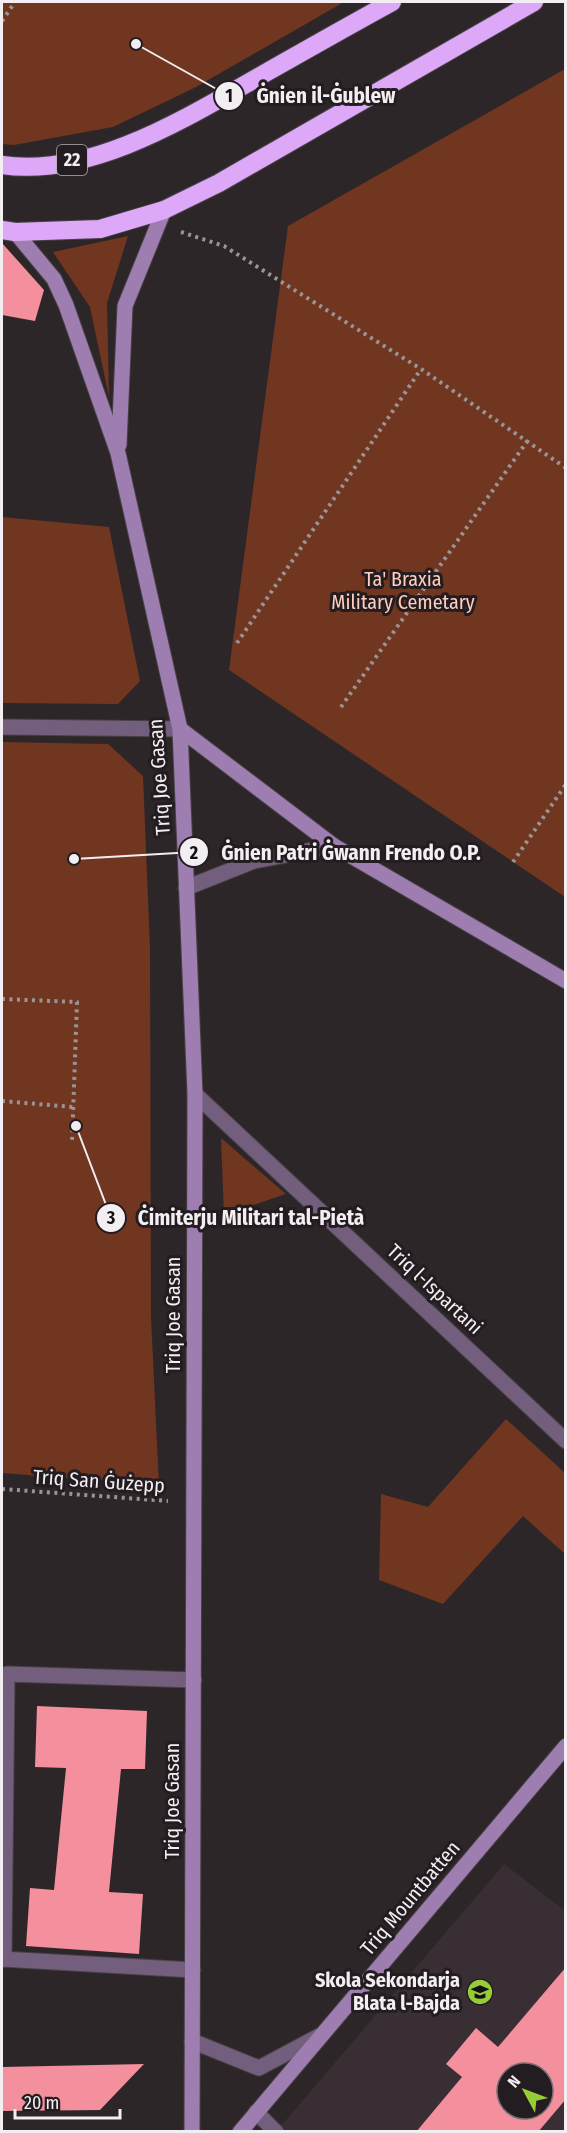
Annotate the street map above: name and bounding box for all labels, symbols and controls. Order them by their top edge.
callout: Ġnien il-Ġublew [214,76,407,115]
text: Ġnien il-Ġublew [256,82,396,109]
text: 1 [225,85,233,107]
road number: 22 [57,145,87,175]
park label: Ta' Braxia Military Cemetary [331,567,475,614]
street label: Triq Joe Gasan [143,718,175,836]
callout: Ġnien Patri Ġwann Frendo O.P. [179,833,492,872]
text: Ġnien Patri Ġwann Frendo O.P. [221,839,481,866]
text: 2 [189,842,198,864]
callout: Ċimiterju Militari tal-Pietà [96,1198,376,1237]
text: Ċimiterju Militari tal-Pietà [138,1204,364,1231]
text: 3 [106,1207,116,1229]
street label: Triq l-Ispartani [382,1239,488,1339]
street label: Triq Joe Gasan [161,1257,185,1373]
street label: Triq San Ġużepp [32,1464,166,1498]
street label: Triq Joe Gasan [160,1743,184,1859]
street label: Triq Mountbatten [355,1836,465,1960]
place label: Skola Sekondarja Blata l-Bajda [315,1968,460,2015]
school or university icon: Skola Sekondarja Blata l-Bajda [465,1977,495,2007]
north arrow [495,2061,555,2121]
text: N [504,2072,524,2091]
scale bar [15,2082,120,2120]
text: 20 m [24,2092,59,2114]

